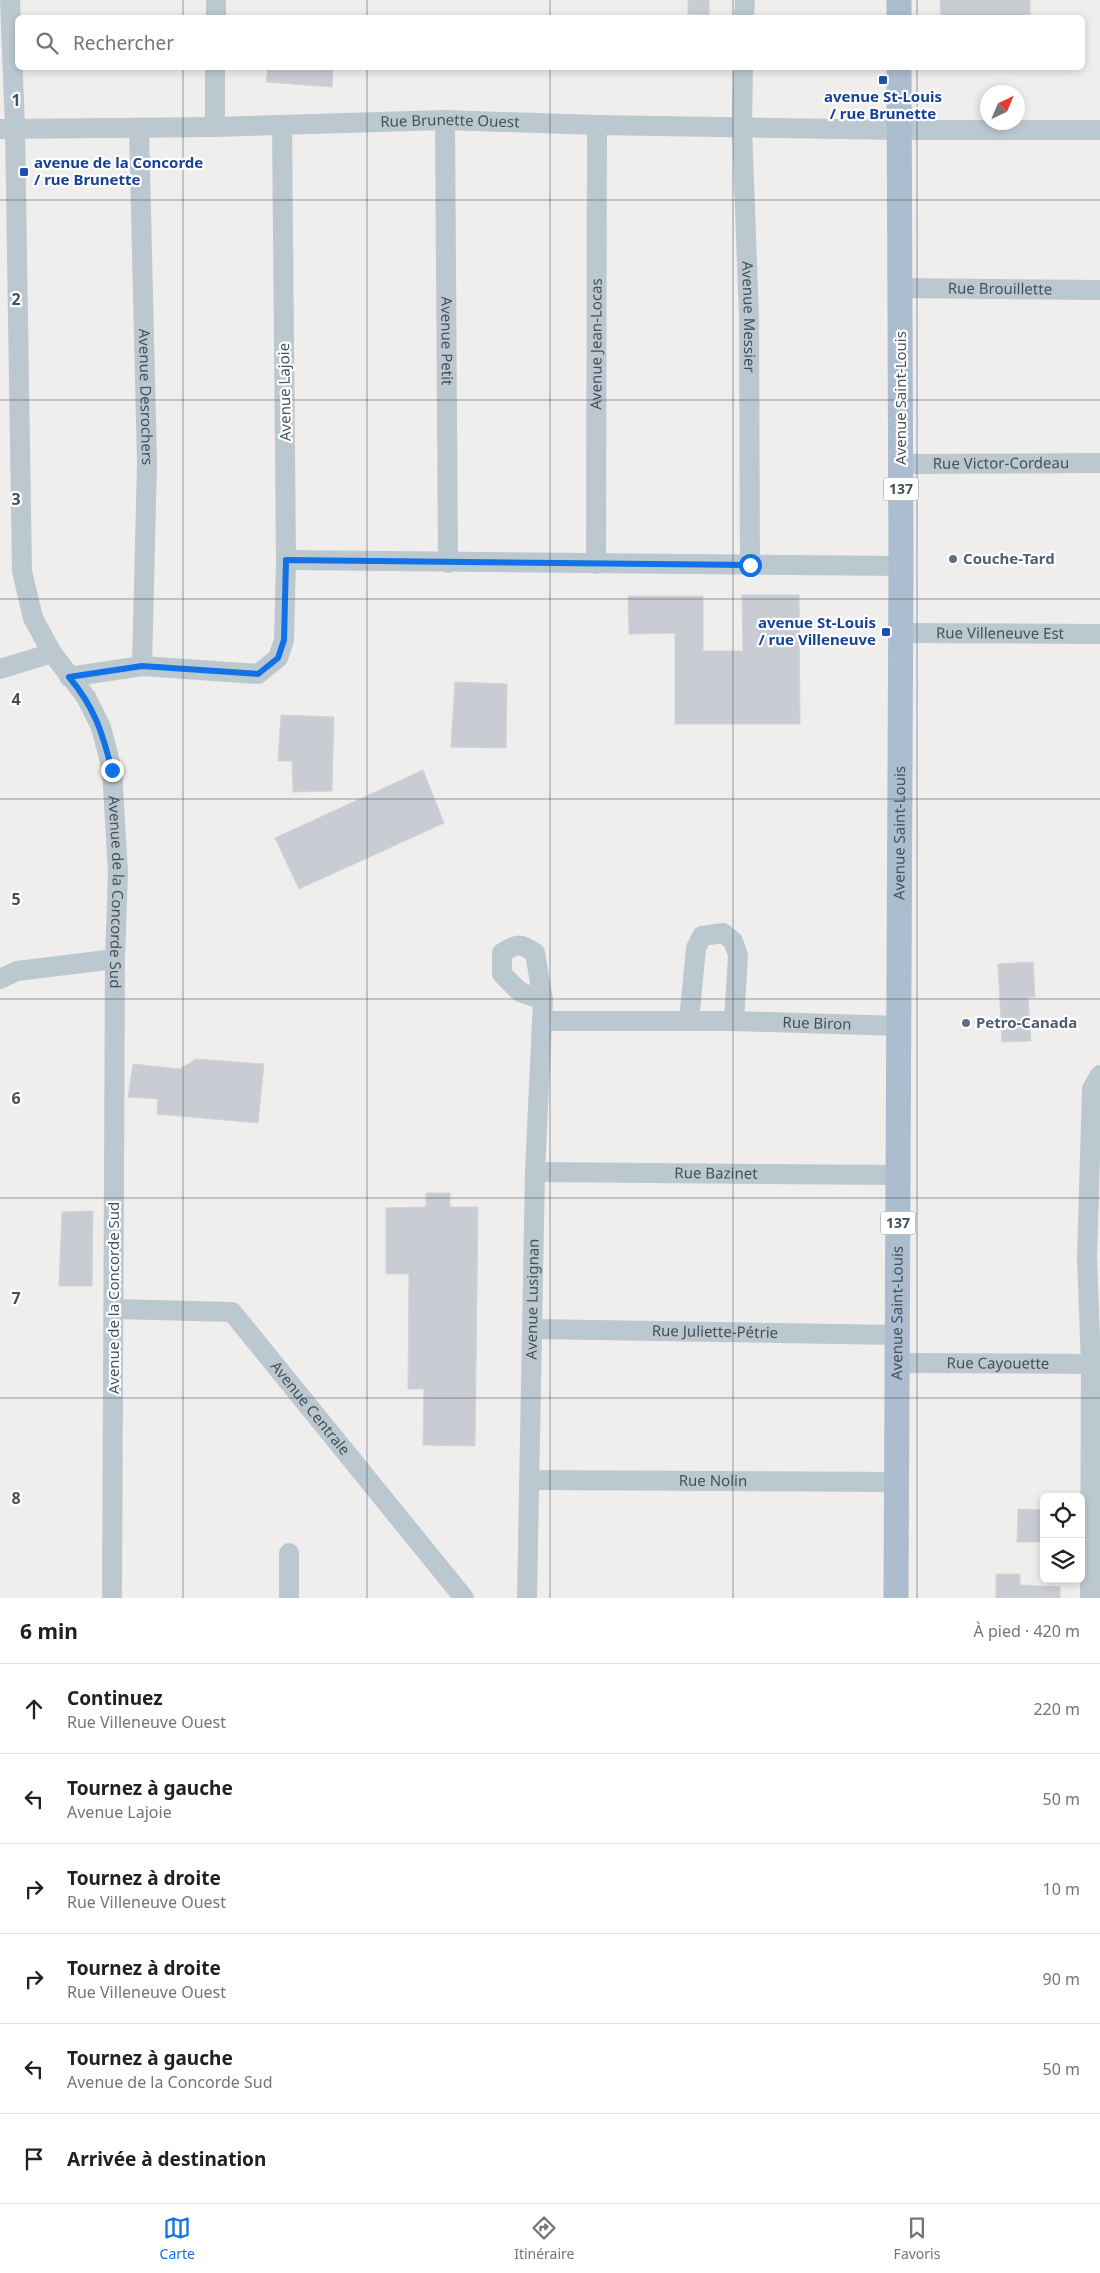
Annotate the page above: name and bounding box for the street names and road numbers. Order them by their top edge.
street label: Rue Brunette Ouest [380,109,520,131]
street label: Avenue Messier [738,261,760,373]
street label: Rue Brouillette [948,277,1052,299]
street label: Avenue Jean-Locas [585,278,606,410]
street label: Avenue Petit [437,296,458,386]
street label: Avenue Desrochers [135,328,158,465]
street label: Avenue Saint-Louis [890,331,910,465]
street label: Avenue Lajoie [273,343,295,441]
street label: Rue Victor-Cordeau [933,452,1069,473]
road number: 137 [884,478,918,500]
street label: Rue Villeneuve Est [936,622,1065,643]
street label: Avenue Saint-Louis [888,766,909,900]
street label: Avenue de la Concorde Sud [105,795,129,988]
street label: Rue Biron [782,1011,852,1034]
street label: Rue Bazinet [674,1162,758,1183]
street label: Avenue de la Concorde Sud [103,1202,123,1394]
road number: 137 [880,1212,916,1234]
street label: Avenue Lusignan [520,1238,543,1360]
street label: Avenue Saint-Louis [886,1246,907,1380]
street label: Rue Juliette-Pétrie [652,1320,778,1342]
street label: Rue Cayouette [947,1352,1049,1373]
street label: Avenue Centrale [267,1356,355,1459]
street label: Rue Nolin [679,1470,747,1490]

